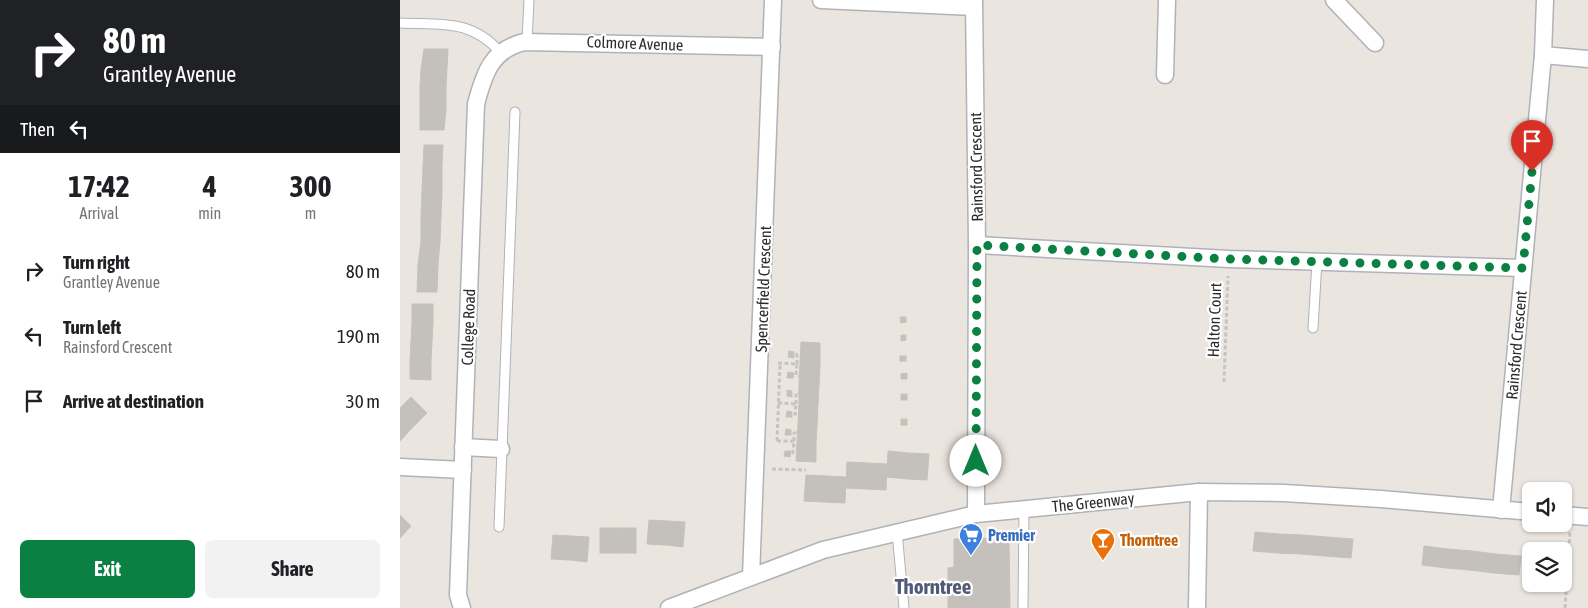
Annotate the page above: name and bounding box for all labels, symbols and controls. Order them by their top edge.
icon: right [20,20,85,85]
text: 80 m [103,20,166,60]
street label: Colmore Avenue [586,32,684,54]
text: Grantley Avenue [103,61,236,87]
street label: Rainsford Crescent [966,112,986,222]
icon: left [65,115,93,143]
text: Then [20,118,55,140]
pin [1511,120,1553,171]
icon: arrive [1518,127,1546,155]
text: 17:42 [68,169,130,203]
text: 4 [203,169,217,203]
text: 300 [289,169,332,203]
text: Arrival [80,204,119,222]
text: min [198,204,221,222]
text: m [305,204,316,222]
street label: Spencerfield Crescent [752,225,775,353]
text: Turn right [63,251,130,273]
icon: right [20,257,48,285]
text: 80 m [346,260,380,282]
text: Grantley Avenue [63,273,160,291]
street label: Halton Court [1204,282,1224,358]
street label: College Road [458,288,479,366]
street label: Rainsford Crescent [1502,289,1530,400]
text: Turn left [63,316,121,338]
icon: left [20,322,48,350]
text: 190 m [337,325,380,347]
text: Rainsford Crescent [63,338,172,356]
icon: arrive [20,387,48,415]
text: Arrive at destination [63,390,204,412]
text: 30 m [346,390,380,412]
position arrow [949,434,1001,486]
map controls [1522,482,1572,592]
button: sound [1522,482,1572,532]
street label: The Greenway [1051,489,1136,516]
supermarket icon: Premier [958,522,984,556]
place label: Premier [988,526,1035,544]
bar icon: Thorntree [1090,527,1116,561]
place label: Thorntree [1120,531,1178,549]
button: Exit [20,540,195,598]
button: Share [205,540,380,598]
button: layers [1522,542,1572,592]
district label: Thorntree [895,574,971,598]

